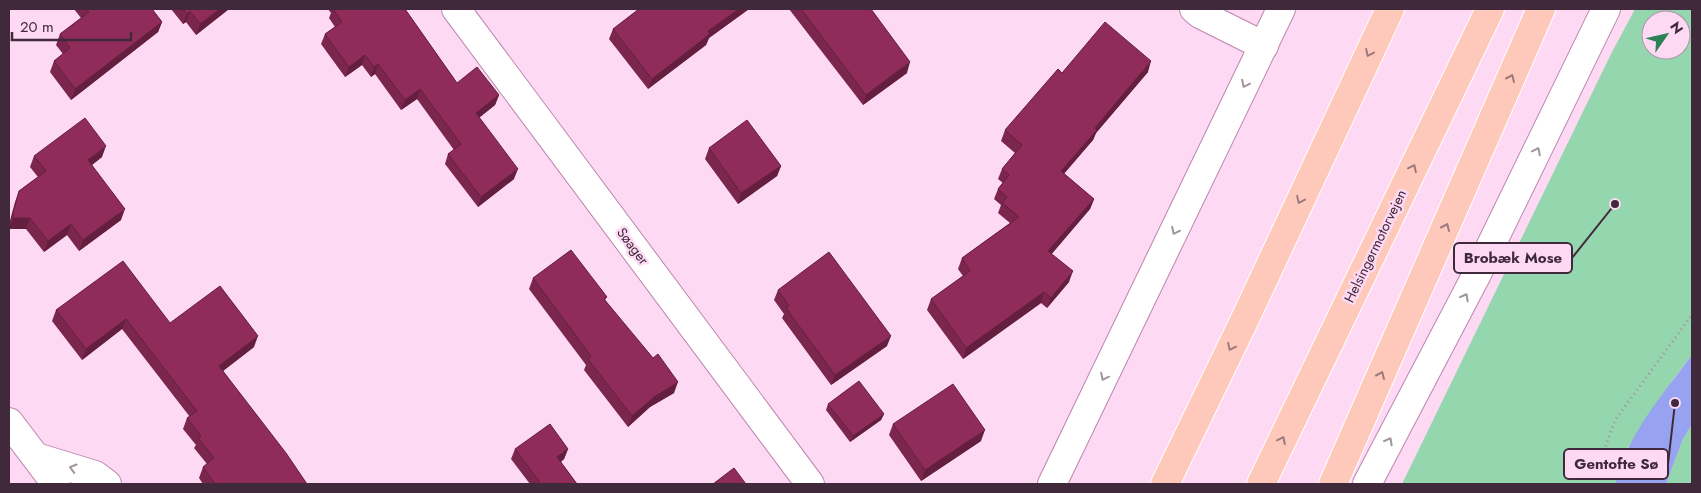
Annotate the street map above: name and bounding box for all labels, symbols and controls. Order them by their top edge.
scale bar [12,10,131,42]
north arrow [1641,10,1691,60]
text: 20 m [20,16,54,38]
text: N [1665,18,1688,38]
one-way arrow [1365,48,1375,57]
one-way arrow [1505,74,1516,83]
one-way arrow [1241,79,1251,88]
one-way arrow [1531,148,1541,157]
one-way arrow [1407,164,1417,173]
street label: Helsingørmotorvejen [1339,186,1411,306]
one-way arrow [1296,195,1307,204]
street label: Søager [612,223,654,269]
one-way arrow [1440,223,1451,232]
one-way arrow [1170,226,1181,235]
callout: Brobæk Mose [1454,243,1572,273]
text: Brobæk Mose [1464,247,1563,269]
one-way arrow [1459,293,1469,302]
one-way arrow [1227,342,1237,351]
one-way arrow [1374,371,1385,380]
one-way arrow [1100,372,1110,381]
one-way arrow [1276,436,1286,445]
one-way arrow [1383,437,1393,446]
callout: Gentofte Sø [1564,449,1668,479]
text: Gentofte Sø [1574,453,1659,475]
one-way arrow [69,463,78,473]

